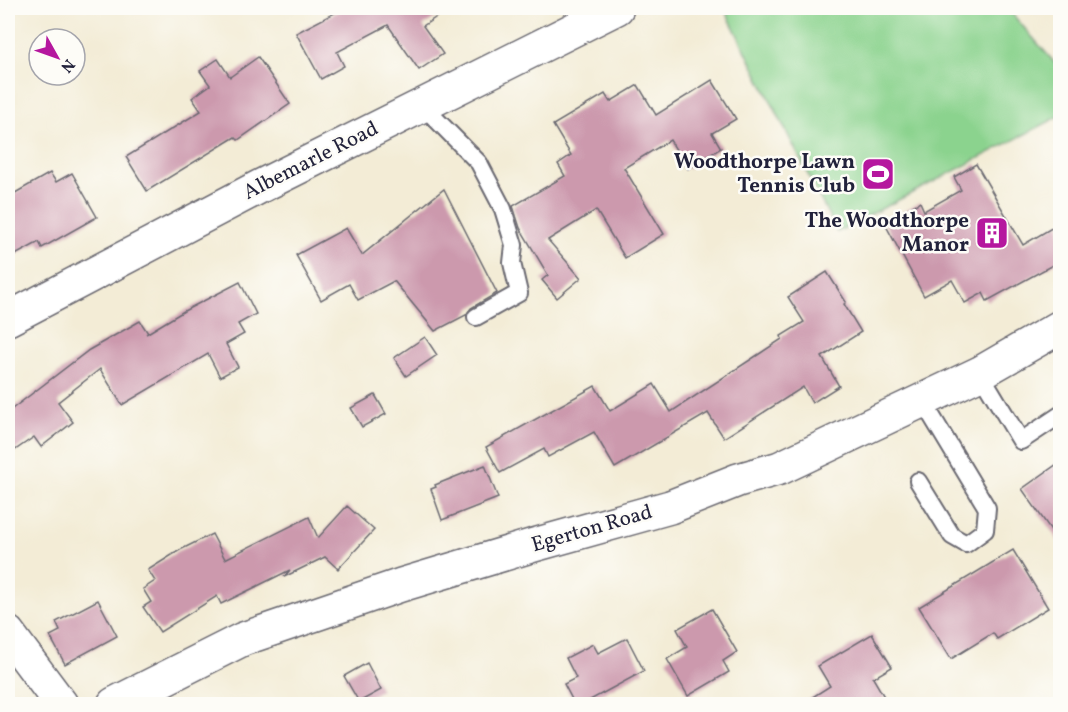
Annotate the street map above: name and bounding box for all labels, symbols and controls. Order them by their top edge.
north arrow [27,27,87,87]
text: N [55,54,79,77]
street label: Albemarle Road [238,114,384,208]
place label: Woodthorpe Lawn Tennis Club [674,148,855,201]
sports icon: Woodthorpe Lawn Tennis Club [860,156,896,192]
place label: The Woodthorpe Manor [805,207,969,260]
building icon: The Woodthorpe Manor [974,215,1010,251]
street label: Egerton Road [528,498,656,560]

